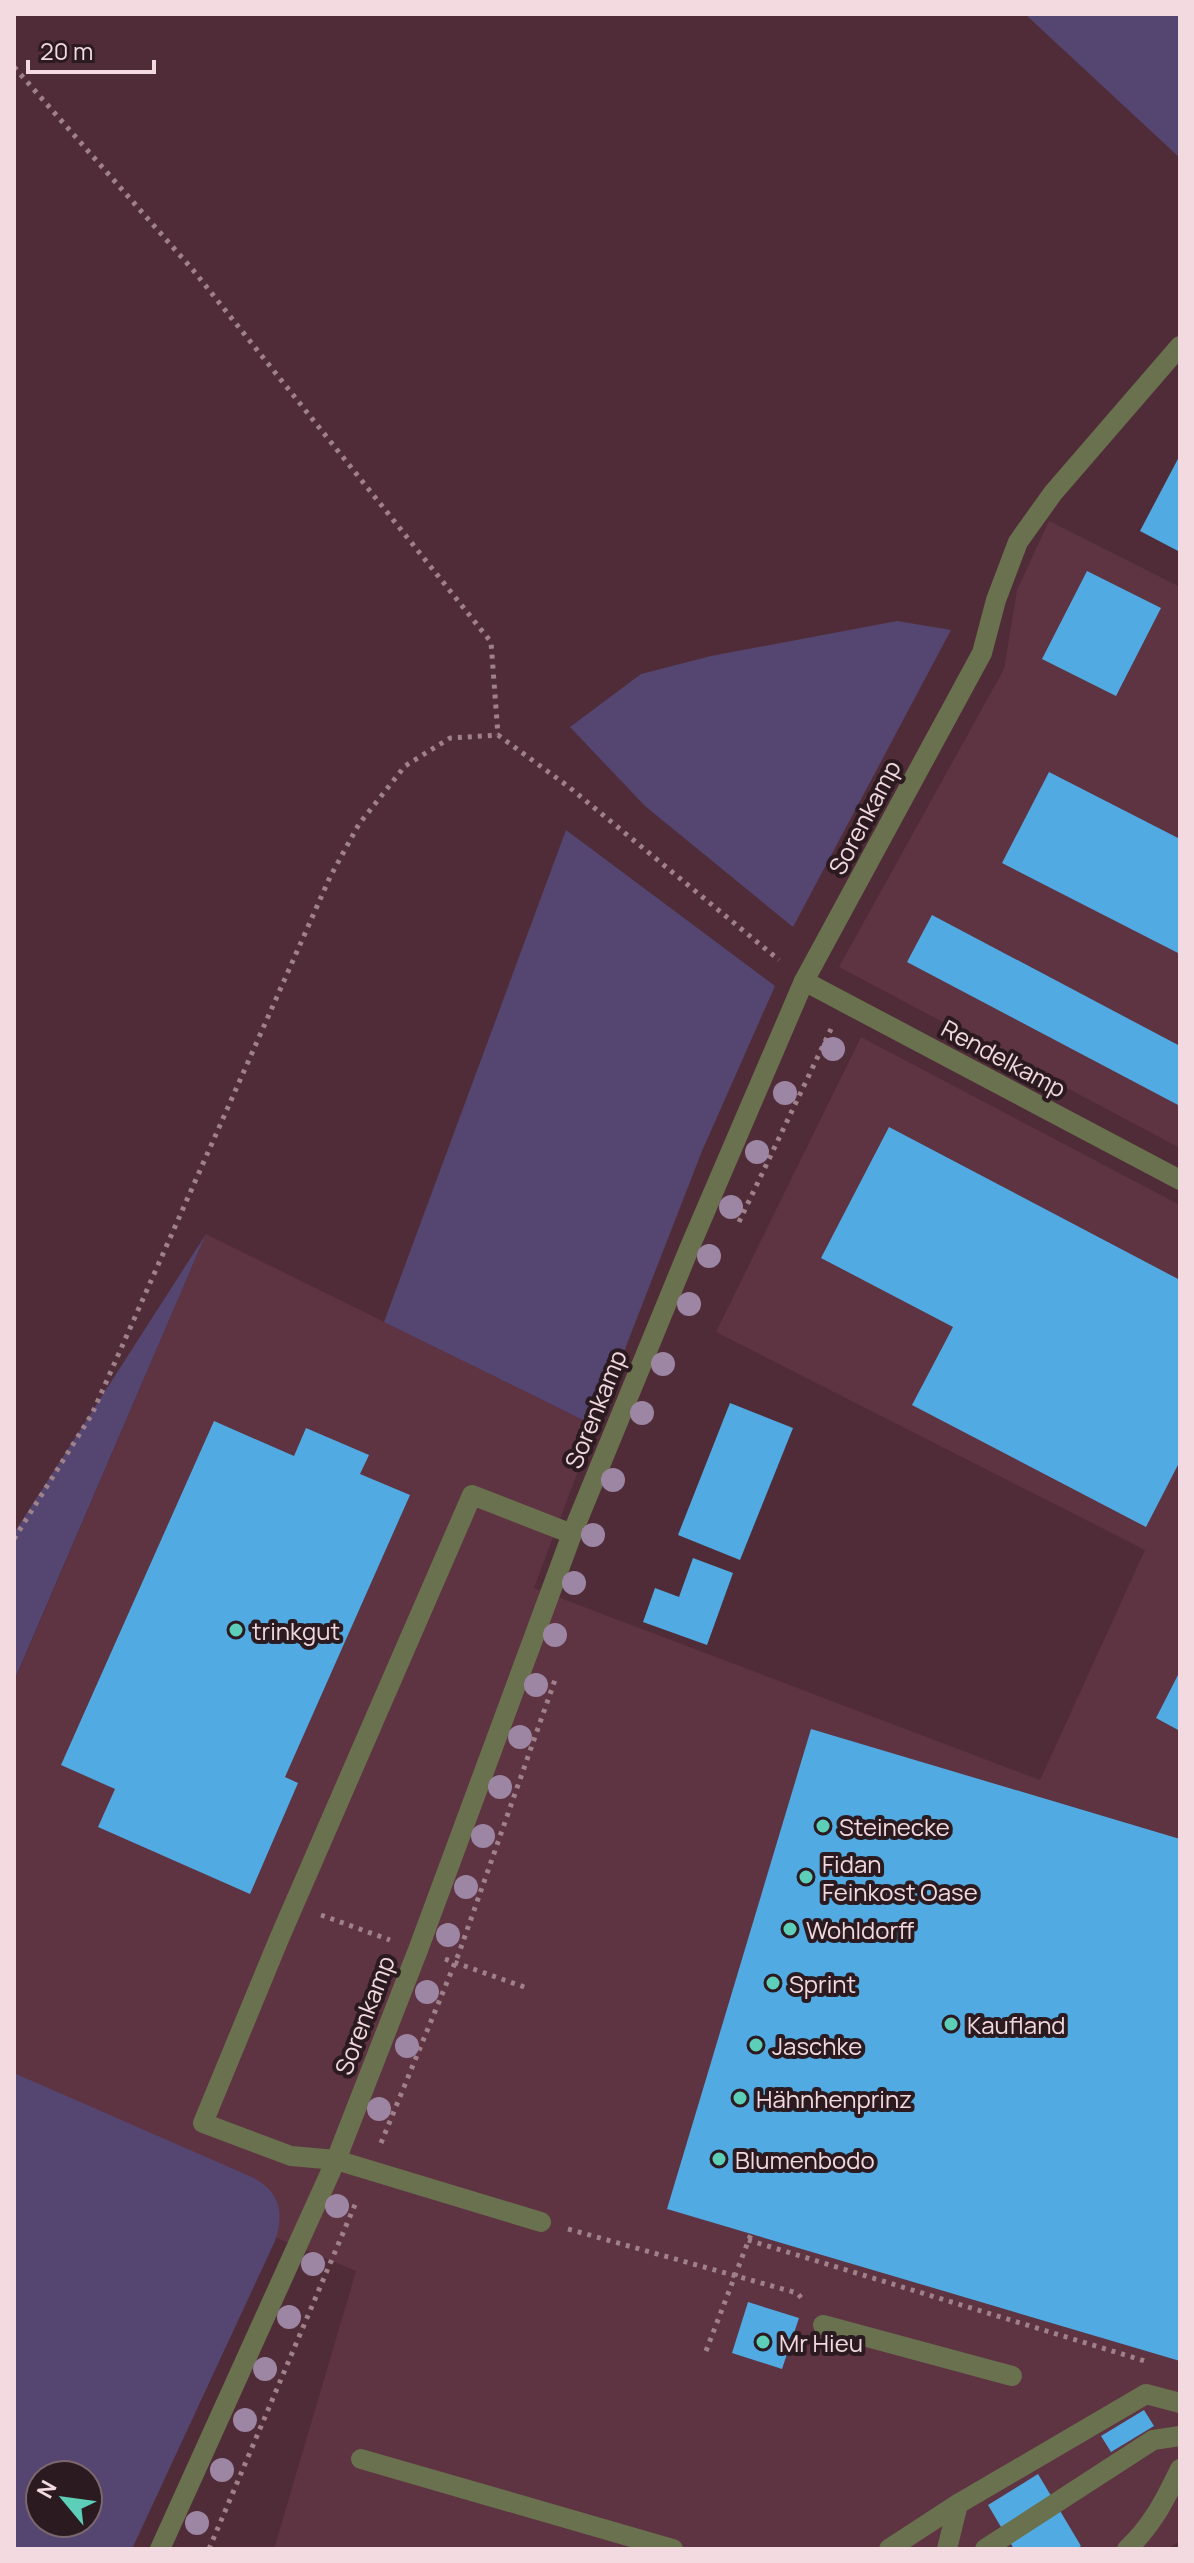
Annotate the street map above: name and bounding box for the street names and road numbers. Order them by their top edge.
street label: Sorenkamp [820,754,908,880]
street label: Rendelkamp [936,1011,1072,1105]
street label: Sorenkamp [556,1345,634,1473]
street label: Sorenkamp [326,1951,402,2079]

